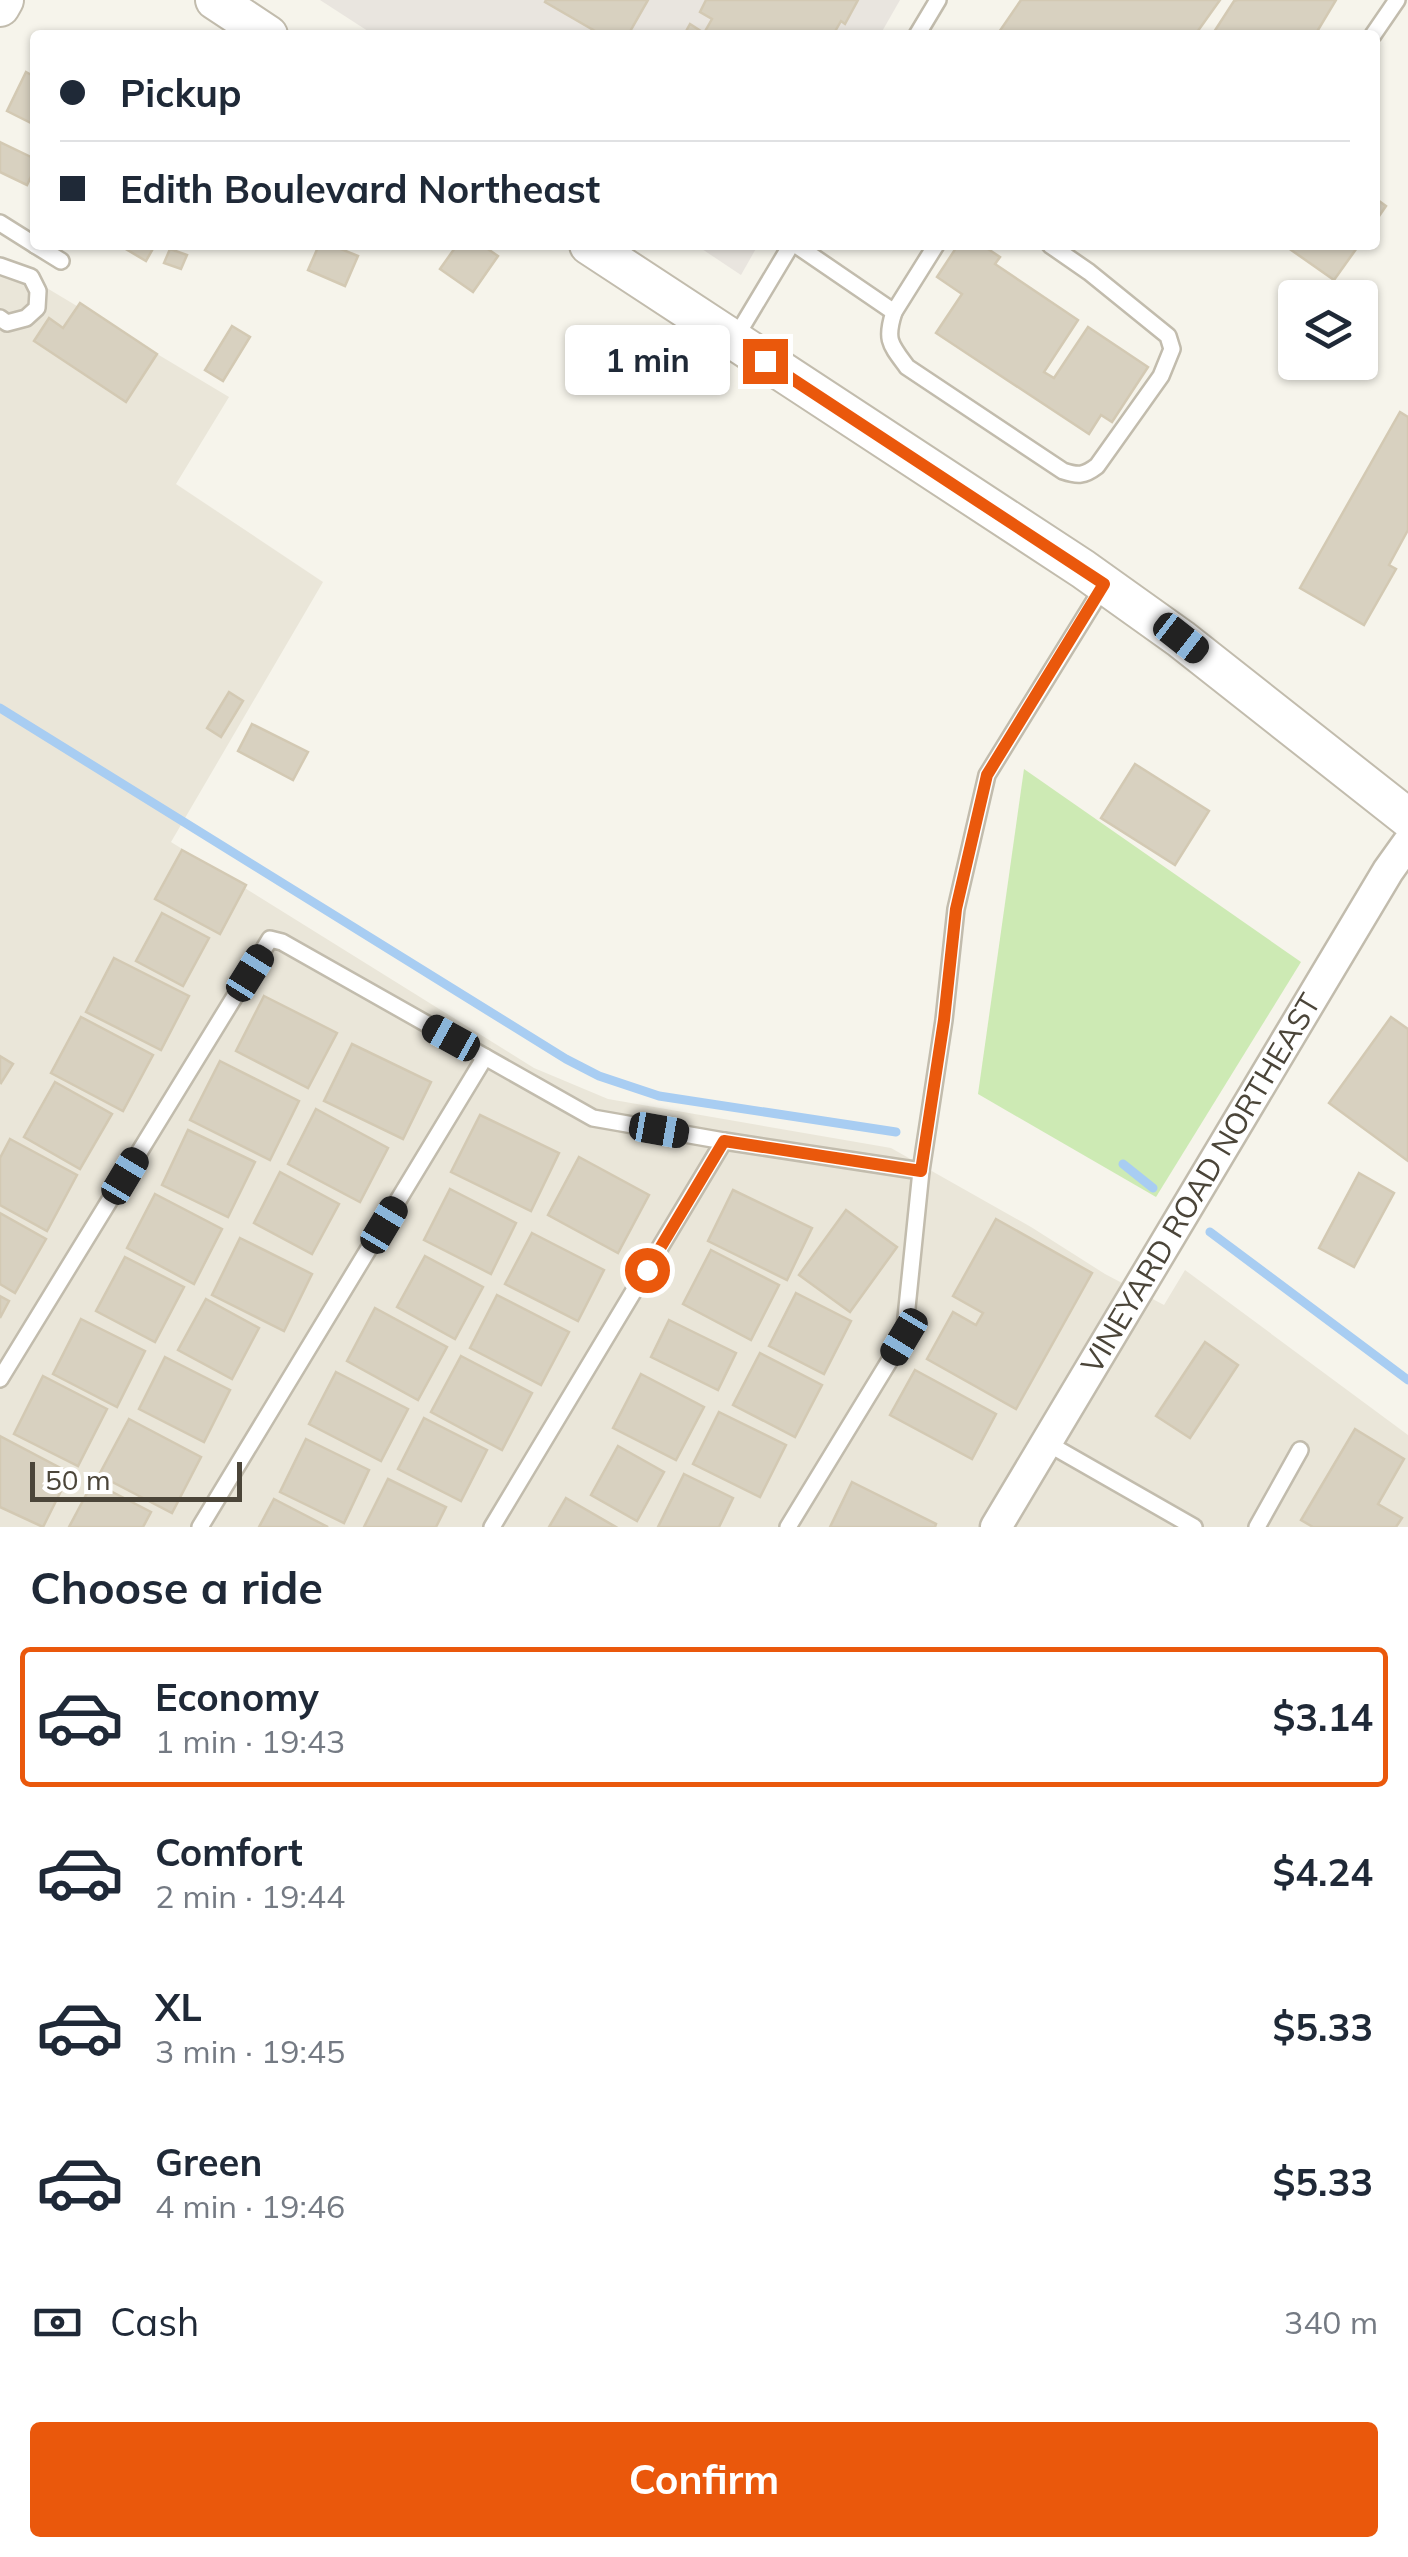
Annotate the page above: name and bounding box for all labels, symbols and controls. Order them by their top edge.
text: Pickup [120,69,242,117]
text: Edith Boulevard Northeast [120,165,600,213]
map controls [1278,280,1378,380]
button: layers [1278,280,1378,380]
callout: 1 min [565,326,730,396]
route end [743,339,788,384]
text: 1 min [605,340,690,380]
car [1148,608,1214,668]
car [221,940,279,1006]
street label: VINEYARD ROAD NORTHEAST [1072,986,1328,1380]
car [417,1010,485,1066]
car [627,1110,691,1150]
car [97,1143,153,1209]
car [356,1192,412,1258]
route start [625,1248,670,1293]
car [876,1304,932,1370]
scale bar [30,1457,242,1502]
text: 50 m [45,1462,111,1497]
text: Choose a ride [30,1559,323,1615]
icon: car [35,1672,125,1762]
text: Economy [155,1673,319,1721]
text: $3.14 [1272,1693,1373,1741]
text: 1 min · 19:43 [155,1721,345,1761]
icon: car [35,1827,125,1917]
text: Comfort [155,1828,303,1876]
text: $4.24 [1272,1848,1373,1896]
text: 2 min · 19:44 [155,1876,345,1916]
icon: car [35,1982,125,2072]
text: XL [155,1983,202,2031]
text: $5.33 [1272,2003,1373,2051]
text: 3 min · 19:45 [155,2031,345,2071]
icon: car [35,2137,125,2227]
text: Green [155,2138,262,2186]
text: $5.33 [1272,2158,1373,2206]
text: 4 min · 19:46 [155,2186,345,2226]
icon: cash [30,2295,85,2350]
text: Cash [110,2298,199,2346]
text: 340 m [1284,2302,1378,2342]
button: Confirm [30,2422,1378,2537]

